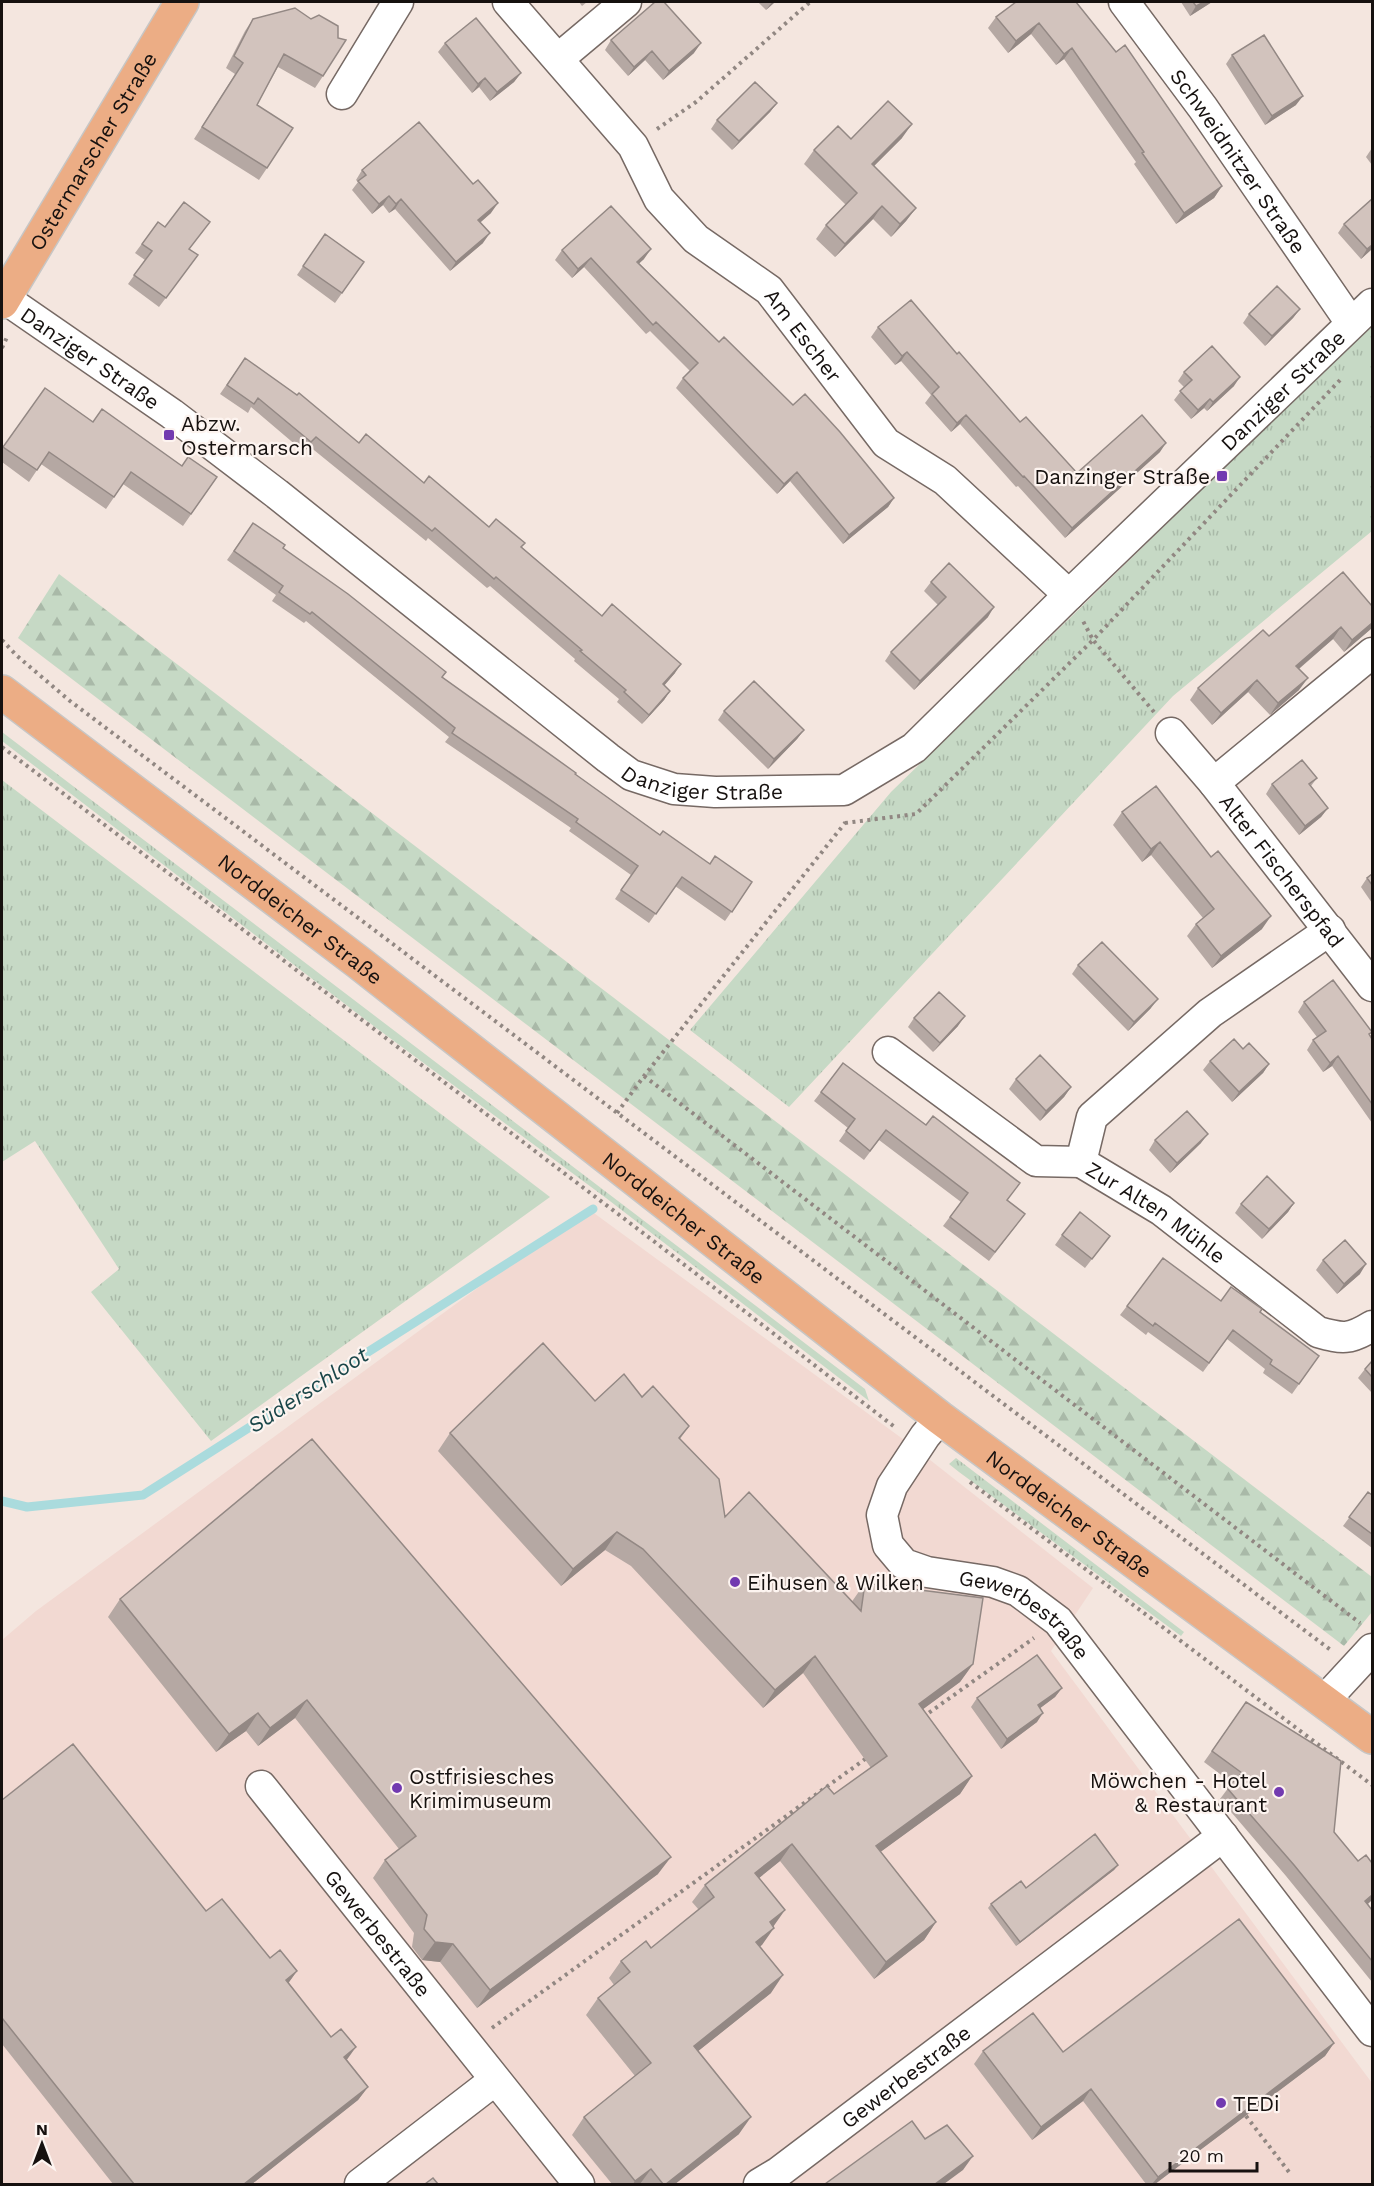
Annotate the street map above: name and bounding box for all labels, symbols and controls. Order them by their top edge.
street label: Ostermarscher Straße [23,47,162,255]
street label: Schweidnitzer Straße [1165,64,1312,258]
street label: Am Escher [760,283,847,387]
street label: Danziger Straße [16,301,165,414]
street label: Danziger Straße [1215,324,1350,455]
place label: Abzw. Ostermarsch [181,411,313,460]
marker: Abzw. Ostermarsch [162,428,176,442]
place label: Danzinger Straße [1034,464,1210,489]
marker: Danzinger Straße [1215,469,1229,483]
street label: Danziger Straße [617,760,783,805]
street label: Alter Fischerspfad [1215,789,1350,952]
street label: Norddeicher Straße [214,848,388,989]
street label: Norddeicher Straße [598,1146,770,1289]
street label: Zur Alten Mühle [1082,1156,1231,1268]
water label: Süderschloot [243,1341,374,1438]
street label: Norddeicher Straße [982,1444,1157,1583]
street label: Gewerbestraße [957,1565,1095,1664]
place label: Eihusen & Wilken [747,1570,924,1595]
marker: Eihusen & Wilken [728,1575,742,1589]
place label: Ostfrisiesches Krimimuseum [409,1764,554,1813]
place label: Möwchen - Hotel & Restaurant [1090,1768,1268,1817]
marker: Ostfrisiesches Krimimuseum [390,1781,404,1795]
marker: Möwchen - Hotel & Restaurant [1272,1785,1286,1799]
street label: Gewerbestraße [320,1864,437,2001]
street label: Gewerbestraße [836,2019,975,2133]
place label: TEDi [1233,2091,1280,2116]
marker: TEDi [1214,2096,1228,2110]
north arrow [12,2114,72,2174]
text: N [36,2120,48,2139]
scale bar [1170,2135,1257,2173]
text: 20 m [1179,2145,1224,2166]

